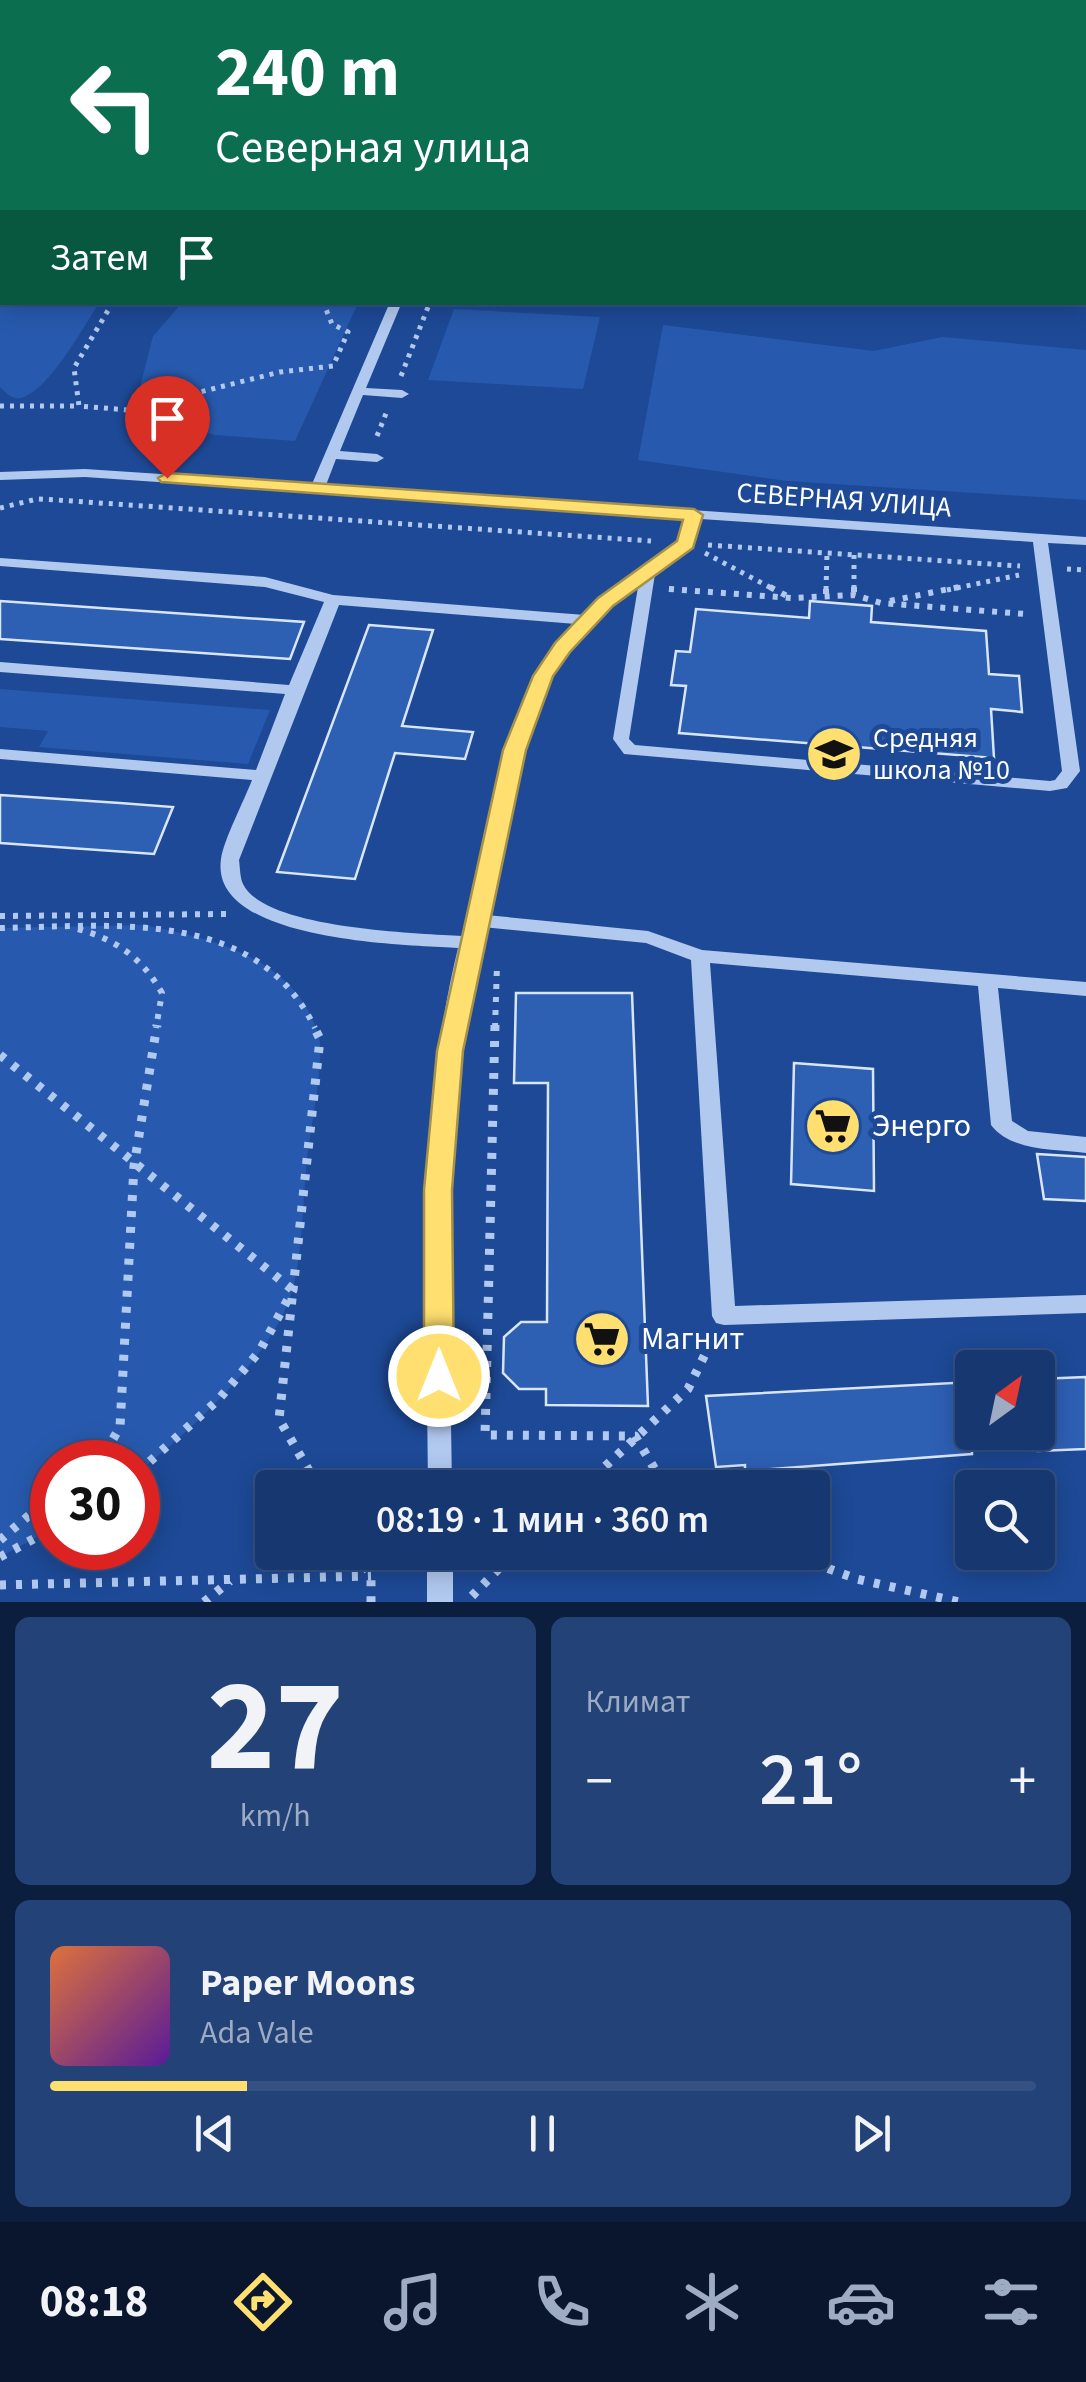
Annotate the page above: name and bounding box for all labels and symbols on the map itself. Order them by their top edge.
pin [125,376,210,479]
street label: СЕВЕРНАЯ УЛИЦА [735,473,953,528]
place label: Средняя школа №10 [873,718,1010,790]
school or university icon: Средняя школа №10 [804,724,864,784]
supermarket icon: Энерго [803,1096,863,1156]
place label: Энерго [872,1103,971,1149]
supermarket icon: Магнит [572,1309,632,1369]
place label: Магнит [641,1316,744,1362]
position arrow [387,1324,491,1428]
north arrow [955,1350,1055,1450]
speed limit sign: 30 [30,1440,160,1570]

